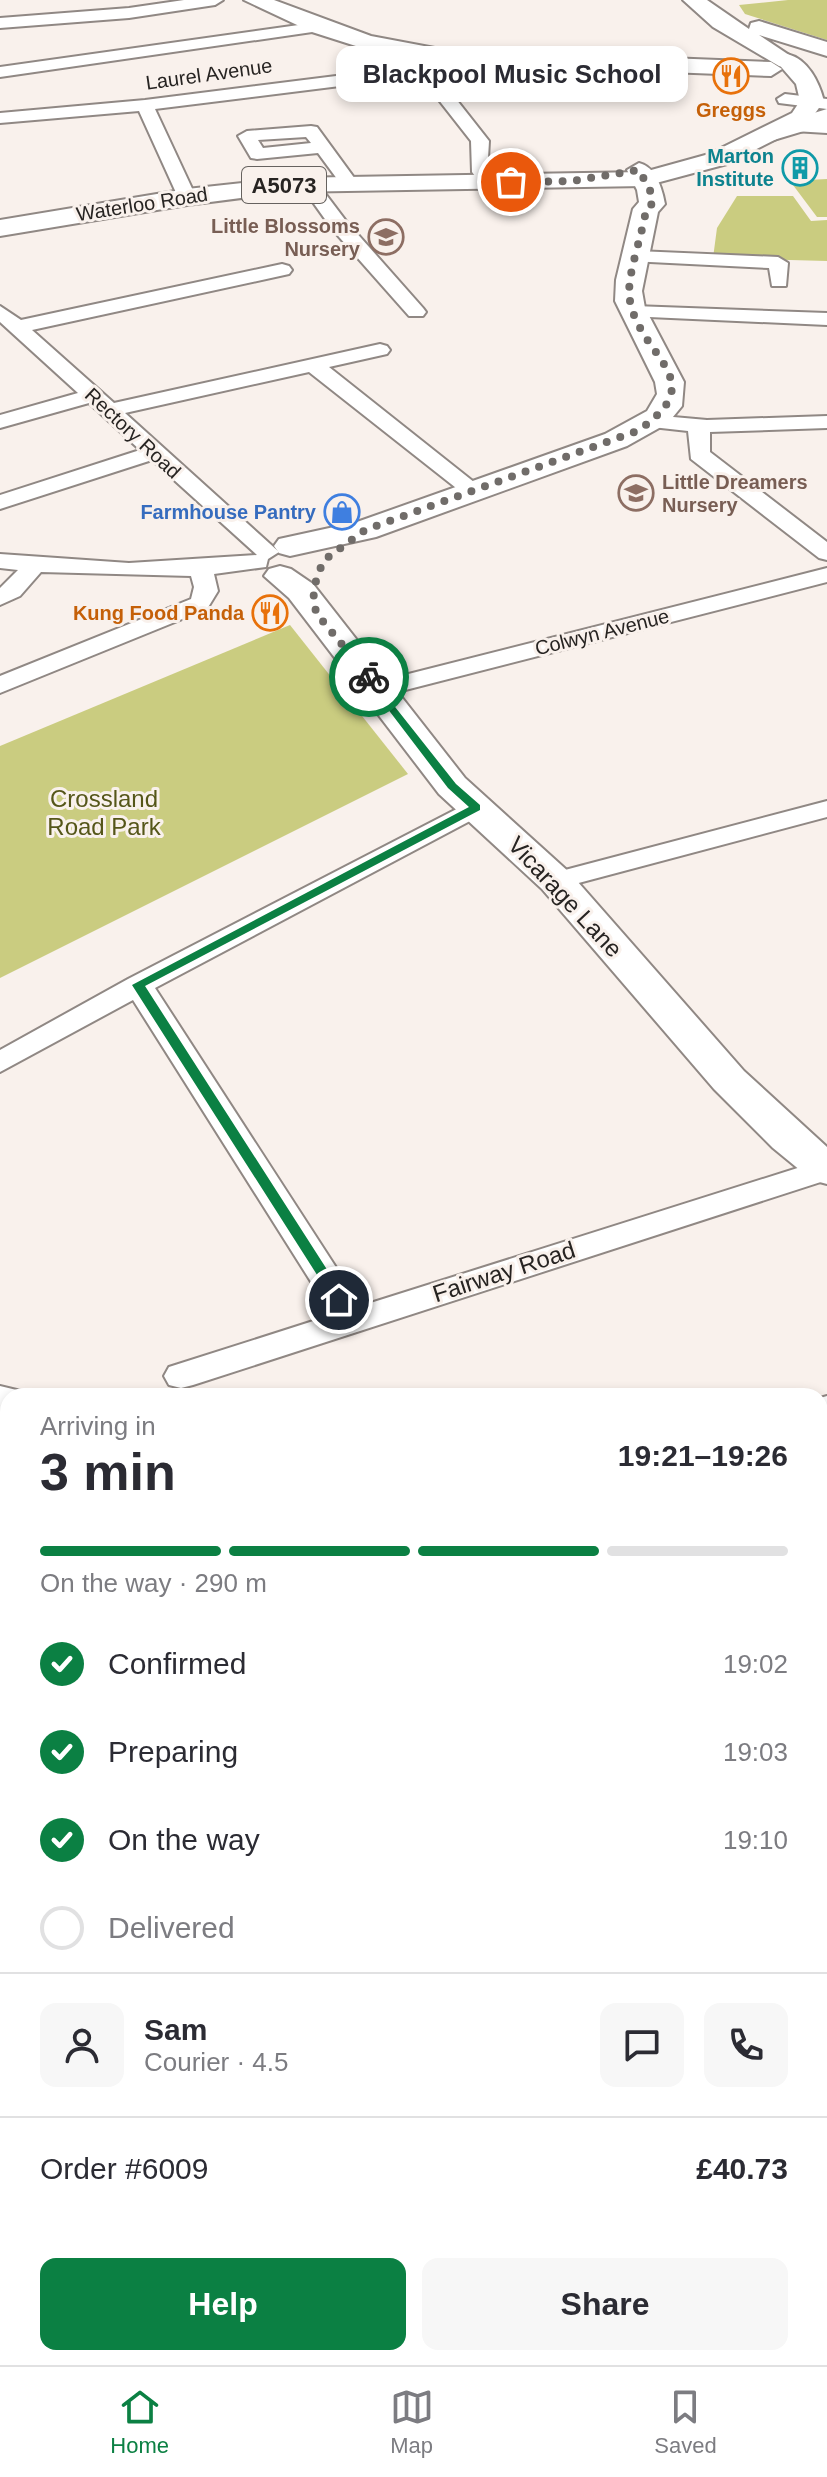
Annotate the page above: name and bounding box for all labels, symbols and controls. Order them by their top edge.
callout: Blackpool Music School [335,46,687,102]
street label: Laurel Avenue [144,54,274,94]
restaurant icon: Greggs [712,57,750,95]
text: Blackpool Music School [362,59,662,89]
place label: Greggs [696,99,766,121]
place label: Marton Institute [696,145,774,190]
pin [477,148,545,216]
building icon: Marton Institute [781,149,819,187]
icon: bag [489,160,533,204]
road number: A5073 [242,167,326,203]
street label: Waterloo Road [75,183,209,225]
place label: Little Blossoms Nursery [211,215,361,260]
school or university icon: Little Blossoms Nursery [367,218,405,256]
street label: Rectory Road [81,383,185,483]
place label: Little Dreamers Nursery [662,471,808,516]
school or university icon: Little Dreamers Nursery [617,474,655,512]
shop icon: Farmhouse Pantry [323,493,361,531]
place label: Farmhouse Pantry [140,501,317,523]
restaurant icon: Kung Food Panda [251,594,289,632]
place label: Kung Food Panda [73,602,245,624]
street label: Colwyn Avenue [533,605,671,659]
courier [329,637,409,717]
icon: bike [347,655,391,699]
park label: Crossland Road Park [47,785,162,840]
street label: Vicarage Lane [503,831,628,962]
street label: Fairway Road [429,1236,578,1307]
pin [305,1266,373,1334]
icon: home [317,1278,361,1322]
text: Arriving in [40,1411,156,1441]
text: 19:21–19:26 [618,1439,788,1472]
text: 3 min [40,1443,176,1501]
text: On the way · 290 m [40,1568,267,1598]
icon: check [40,1642,84,1686]
text: Confirmed [108,1647,246,1680]
text: 19:02 [723,1649,788,1679]
icon: check [40,1730,84,1774]
text: Preparing [108,1735,238,1768]
text: 19:03 [723,1737,788,1767]
icon: check [40,1818,84,1862]
text: On the way [108,1823,260,1856]
text: 19:10 [723,1825,788,1855]
text: Delivered [108,1911,235,1944]
button: person [40,2003,124,2087]
button: chat [600,2003,684,2087]
button: phone [704,2003,788,2087]
text: Sam [144,2013,207,2046]
text: Courier · 4.5 [144,2047,289,2077]
text: Order #6009 [40,2152,208,2185]
text: £40.73 [696,2152,788,2185]
button: Help [40,2258,406,2350]
button: Share [422,2258,788,2350]
tab: Home [110,2385,169,2459]
tab: Map [390,2385,434,2459]
tab: Saved [654,2385,717,2459]

